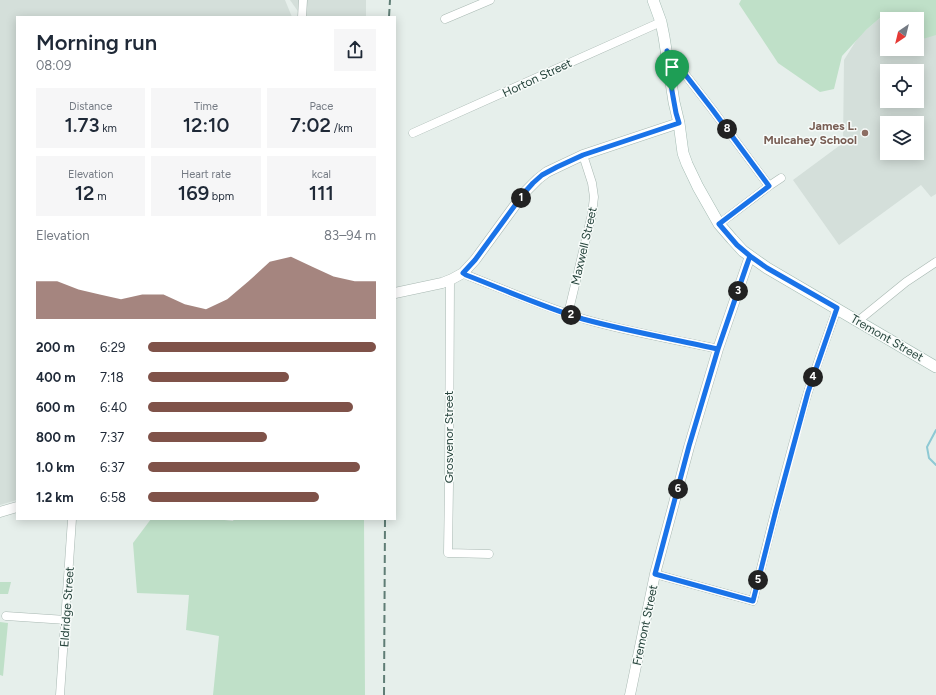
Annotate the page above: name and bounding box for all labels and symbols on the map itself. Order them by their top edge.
north arrow [880,12,924,56]
pin [655,50,689,91]
street label: Horton Street [500,56,574,100]
pin: 8 [717,119,737,139]
place label: James L. Mulcahey School [763,119,857,147]
marker: James L. Mulcahey School [860,128,870,138]
pin: 1 [511,188,531,208]
street label: Maxwell Street [568,205,600,286]
pin: 3 [728,281,748,301]
pin: 2 [561,305,581,325]
street label: Tremont Street [848,312,926,365]
pin: 4 [803,367,823,387]
street label: Grosvenor Street [442,390,456,483]
pin: 6 [668,479,688,499]
street label: Eldridge Street [57,566,77,648]
pin: 5 [748,570,768,590]
street label: Fremont Street [630,583,660,667]

